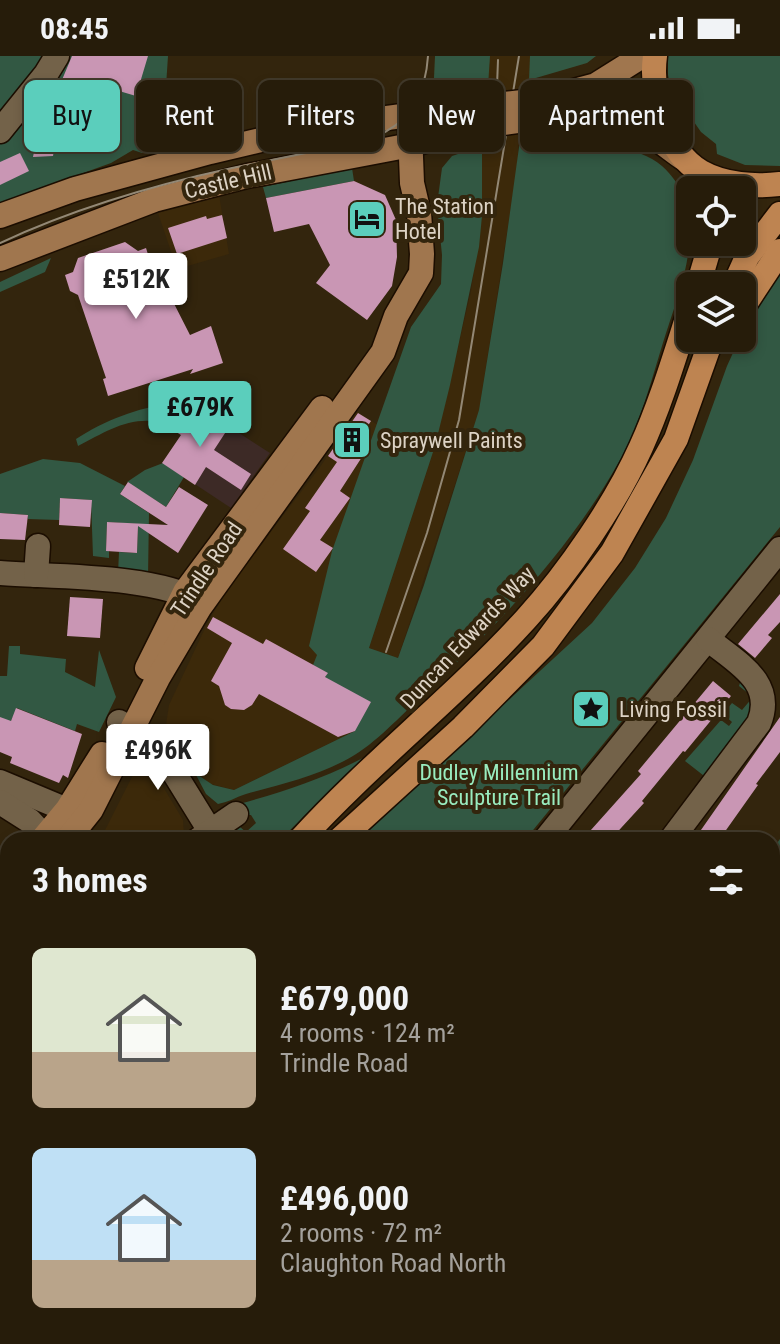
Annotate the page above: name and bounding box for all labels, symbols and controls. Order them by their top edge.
text: 08:45 [40,11,109,46]
chip: Buy [24,80,120,152]
chip: Rent [136,80,242,152]
chip: Filters [258,80,383,152]
chip: New [399,80,504,152]
chip: Apartment [520,80,693,152]
street label: Castle Hill [182,159,274,204]
map controls [676,176,756,352]
button: locate [676,176,756,256]
place label: The Station Hotel [395,194,494,244]
hotel icon: The Station Hotel [346,198,388,240]
pin: £512K [80,253,192,321]
text: £512K [102,264,170,294]
button: layers [676,272,756,352]
pin: £679K [144,381,256,449]
text: £679K [166,392,234,422]
building icon: Spraywell Paints [331,419,373,461]
place label: Spraywell Paints [380,428,523,453]
street label: Trindle Road [166,517,247,621]
street label: Duncan Edwards Way [395,561,540,714]
place icon: Living Fossil [570,688,612,730]
place label: Living Fossil [619,697,727,722]
pin: £496K [102,724,214,792]
text: £496K [124,735,192,765]
park label: Dudley Millennium Sculpture Trail [419,760,579,810]
icon: filters [704,858,748,902]
text: 3 homes [32,860,148,900]
text: £679,000 [280,978,409,1018]
icon: home [96,980,192,1076]
text: 4 rooms · 124 m² [280,1018,455,1048]
text: Trindle Road [280,1048,408,1078]
text: £496,000 [280,1178,409,1218]
icon: home [96,1180,192,1276]
text: 2 rooms · 72 m² [280,1218,442,1248]
text: Claughton Road North [280,1248,506,1278]

